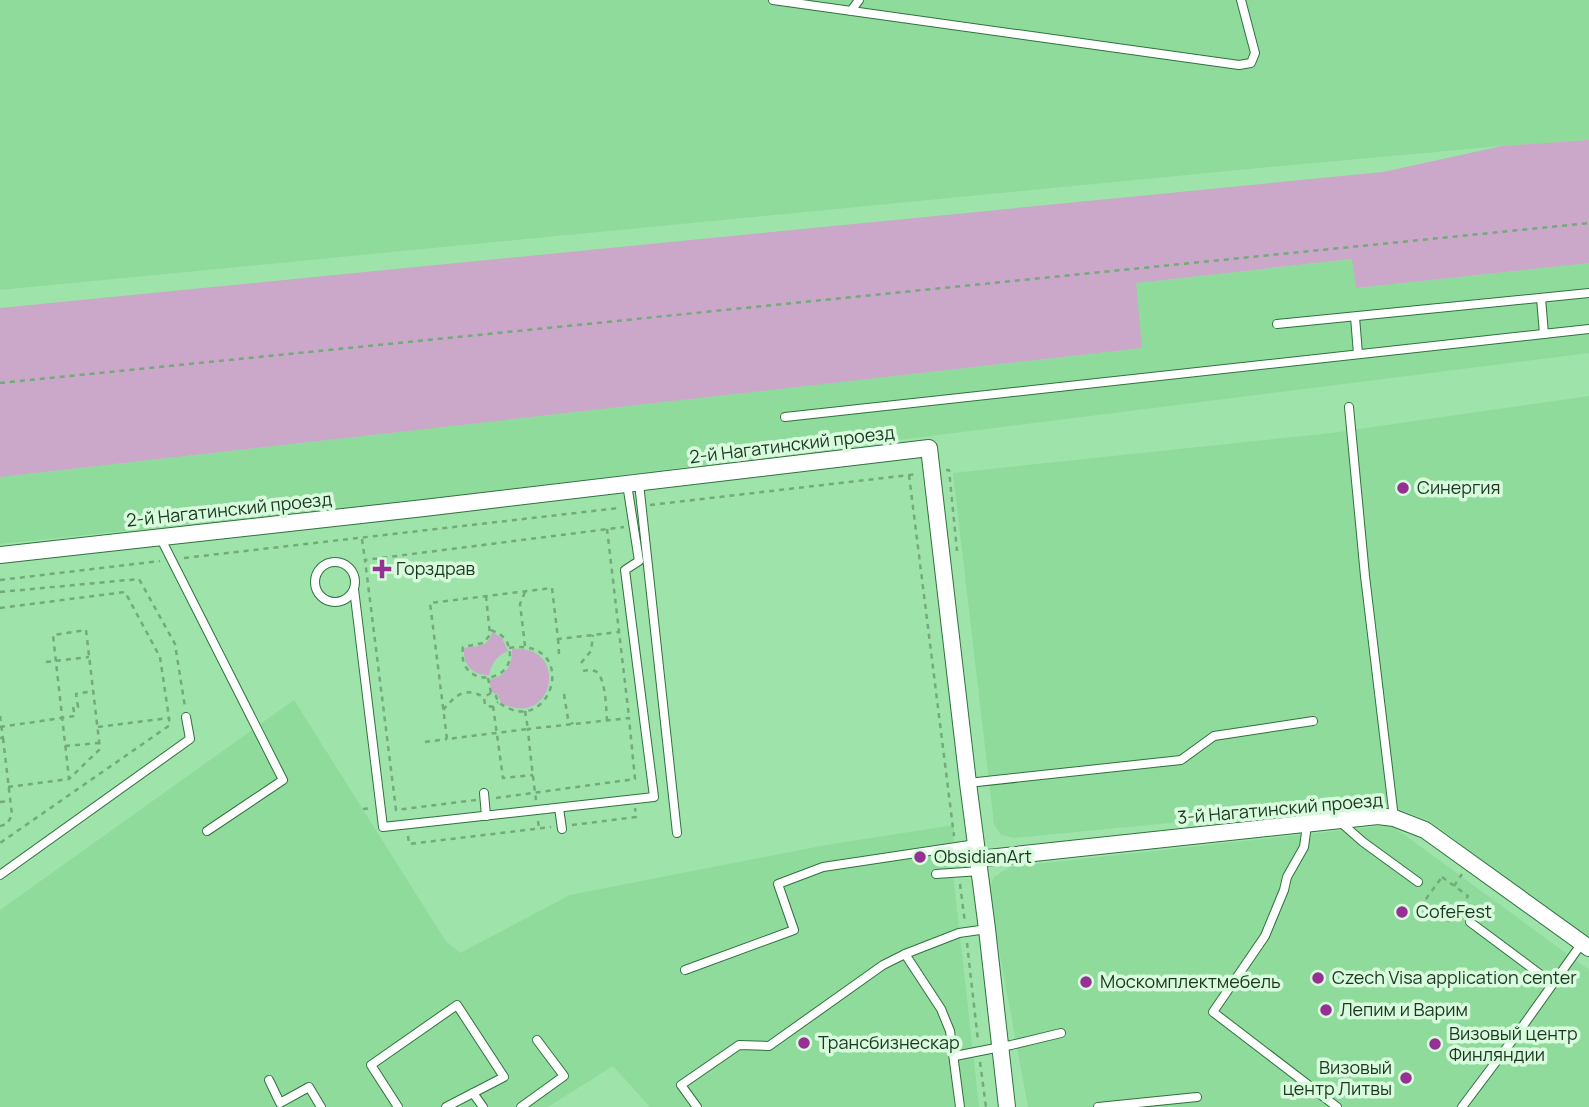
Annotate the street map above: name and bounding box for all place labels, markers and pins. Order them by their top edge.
place label: Синергия [1417,475,1501,499]
marker: Синергия [1395,480,1411,496]
place label: Горздрав [396,556,476,580]
marker: Горздрав [374,561,390,577]
place label: ObsidianArt [934,844,1032,868]
marker: ObsidianArt [912,849,928,865]
place label: CofeFest [1416,899,1492,923]
marker: CofeFest [1394,904,1410,920]
place label: Czech Visa application center [1332,965,1577,989]
place label: Москомплектмебель [1100,969,1281,993]
marker: Czech Visa application center [1310,970,1326,986]
marker: Москомплектмебель [1078,974,1094,990]
place label: Лепим и Варим [1340,997,1468,1021]
marker: Лепим и Варим [1318,1002,1334,1018]
place label: Визовый центр Финляндии [1449,1021,1578,1066]
place label: Трансбизнескар [818,1030,960,1054]
marker: Трансбизнескар [796,1035,812,1051]
marker: Визовый центр Финляндии [1427,1036,1443,1052]
place label: Визовый центр Литвы [1283,1055,1392,1100]
marker: Визовый центр Литвы [1398,1070,1414,1086]

